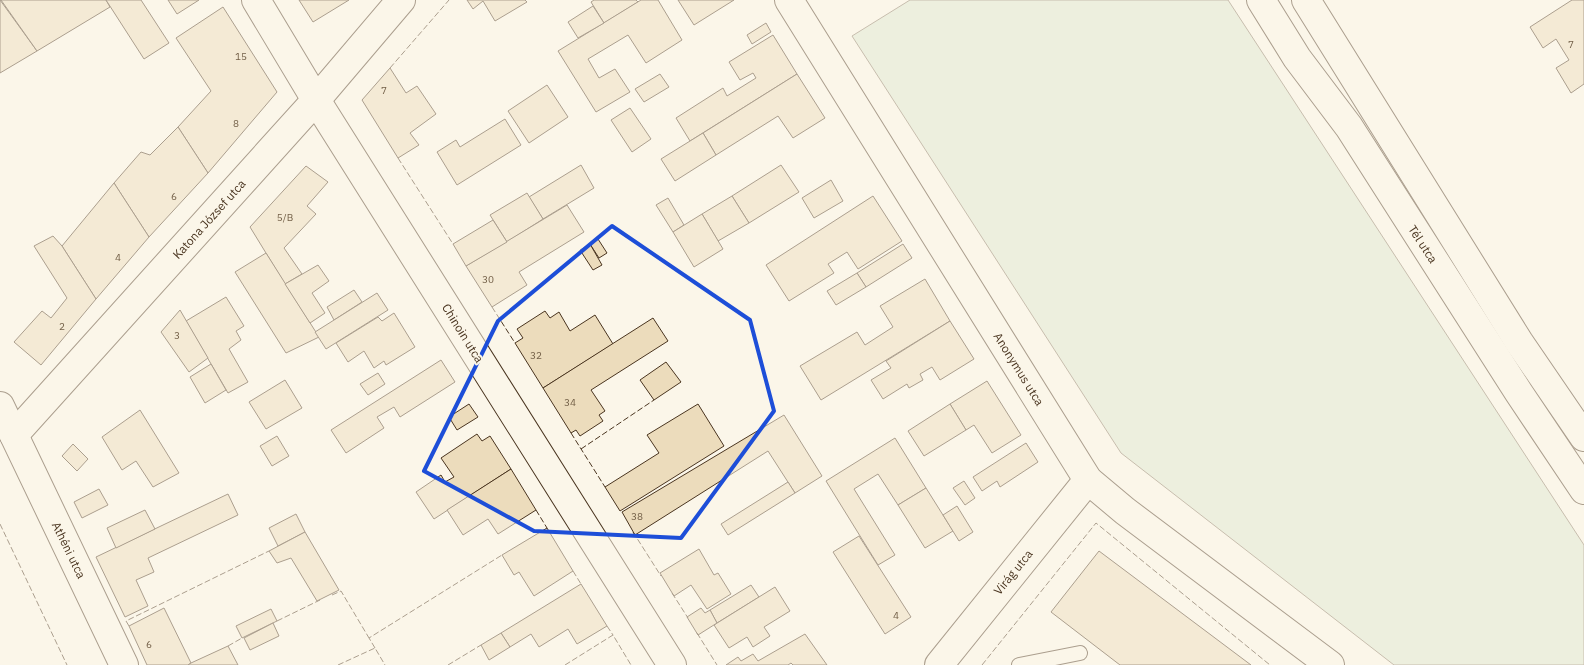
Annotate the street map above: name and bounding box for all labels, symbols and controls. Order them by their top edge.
house number: 7 [1568,38,1574,51]
house number: 15 [235,50,247,63]
house number: 7 [381,84,387,97]
house number: 8 [233,117,239,130]
street label: Katona József utca [169,176,249,262]
house number: 6 [171,190,177,203]
house number: 5/B [277,211,293,224]
street label: Tél utca [1405,222,1441,266]
house number: 4 [115,251,121,264]
house number: 30 [482,273,494,286]
street label: Chinoin utca [439,301,487,366]
house number: 2 [59,320,65,333]
house number: 3 [174,329,180,342]
street label: Anonymus utca [991,330,1048,409]
house number: 32 [530,349,542,362]
house number: 34 [564,396,576,409]
house number: 38 [631,510,643,523]
street label: Athéni utca [49,519,89,581]
street label: Virág utca [990,546,1036,598]
house number: 4 [893,609,899,622]
house number: 6 [146,638,152,651]

